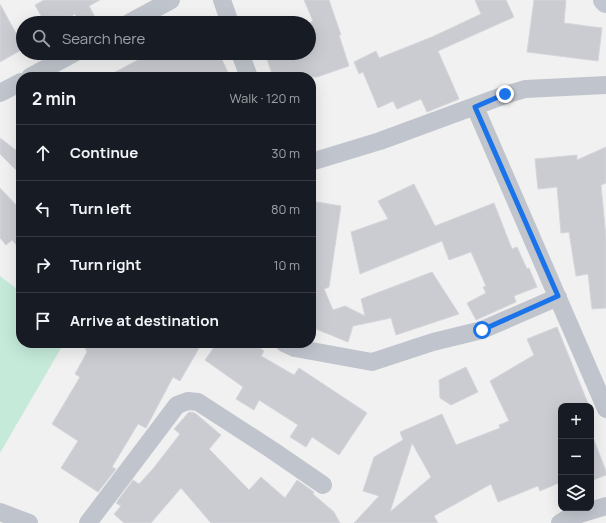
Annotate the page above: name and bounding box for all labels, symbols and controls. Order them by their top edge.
search box [16,16,316,60]
icon: search [30,27,52,49]
text: Search here [62,28,145,49]
route end [496,85,514,103]
text: 2 min [32,87,76,110]
text: Walk · 120 m [230,89,300,107]
icon: ahead [32,142,54,164]
text: Continue [70,142,138,163]
text: 30 m [271,144,300,162]
icon: left [32,198,54,220]
text: Turn left [70,198,132,219]
text: 80 m [271,200,300,218]
icon: right [32,254,54,276]
text: Turn right [70,254,141,275]
text: 10 m [273,256,300,274]
icon: arrive [32,310,54,332]
text: Arrive at destination [70,310,219,331]
route start [473,321,491,339]
map controls [558,403,594,511]
button: + [558,403,594,439]
button: − [558,439,594,475]
button: layers [558,475,594,511]

